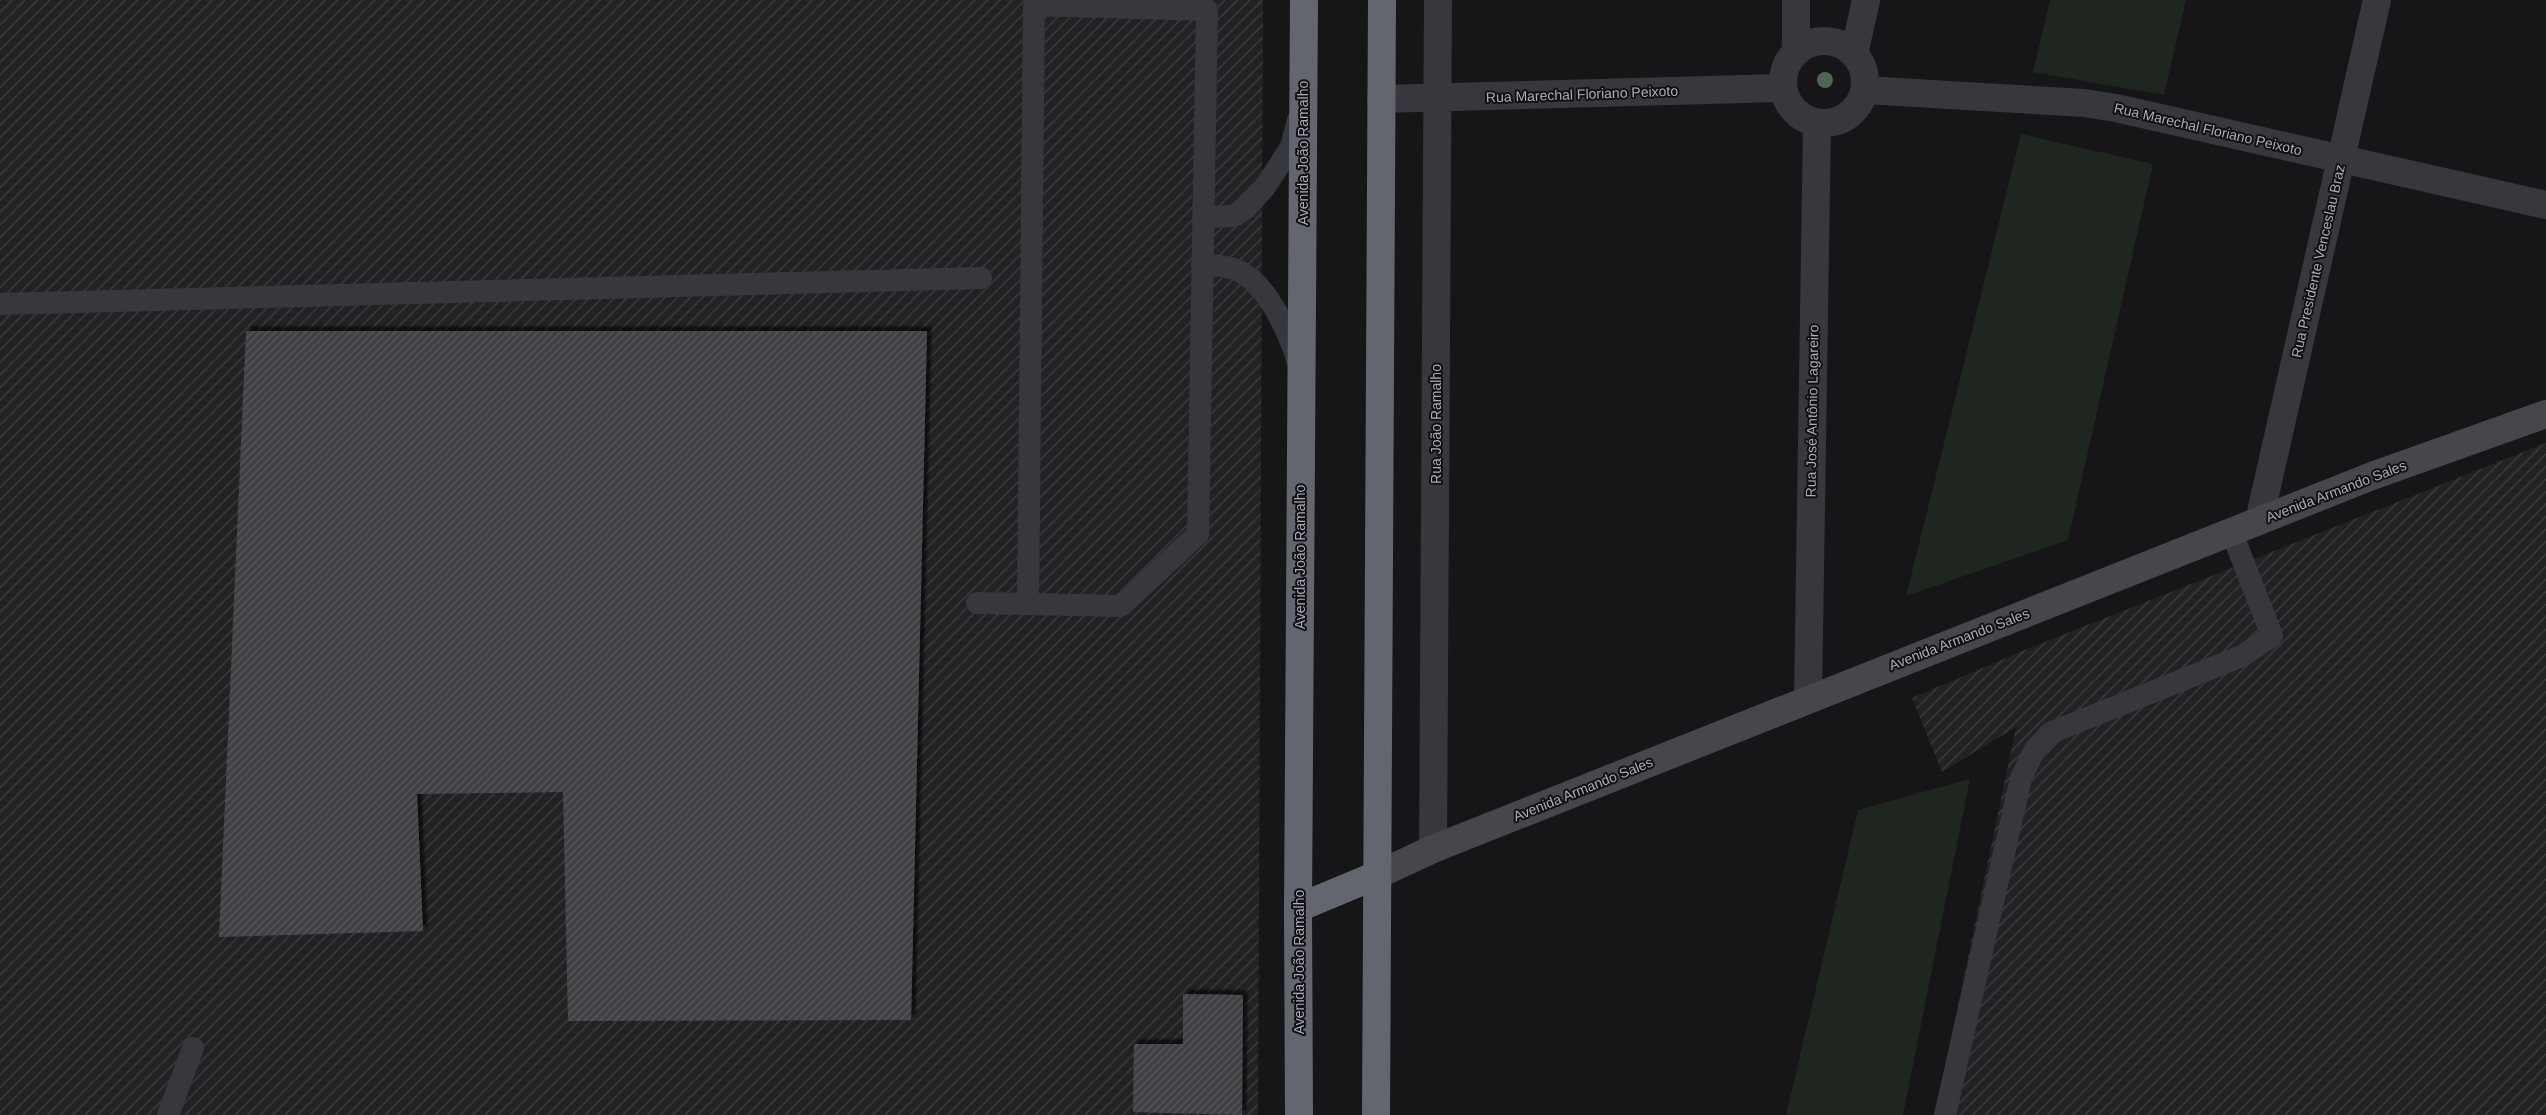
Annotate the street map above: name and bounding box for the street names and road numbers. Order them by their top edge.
street label: Avenida João Ramalho [1295,81,1311,225]
street label: Rua Marechal Floriano Peixoto [1486,83,1679,105]
street label: Rua Marechal Floriano Peixoto [2113,100,2304,158]
street label: Rua Presidente Venceslau Braz [2288,163,2348,359]
street label: Rua José Antônio Lagareiro [1802,324,1822,498]
street label: Rua João Ramalho [1428,364,1444,484]
street label: Avenida Armando Sales [2263,457,2409,525]
street label: Avenida João Ramalho [1292,485,1308,629]
street label: Avenida Armando Sales [1886,605,2032,673]
street label: Avenida Armando Sales [1511,754,1655,824]
street label: Avenida João Ramalho [1291,890,1307,1034]

